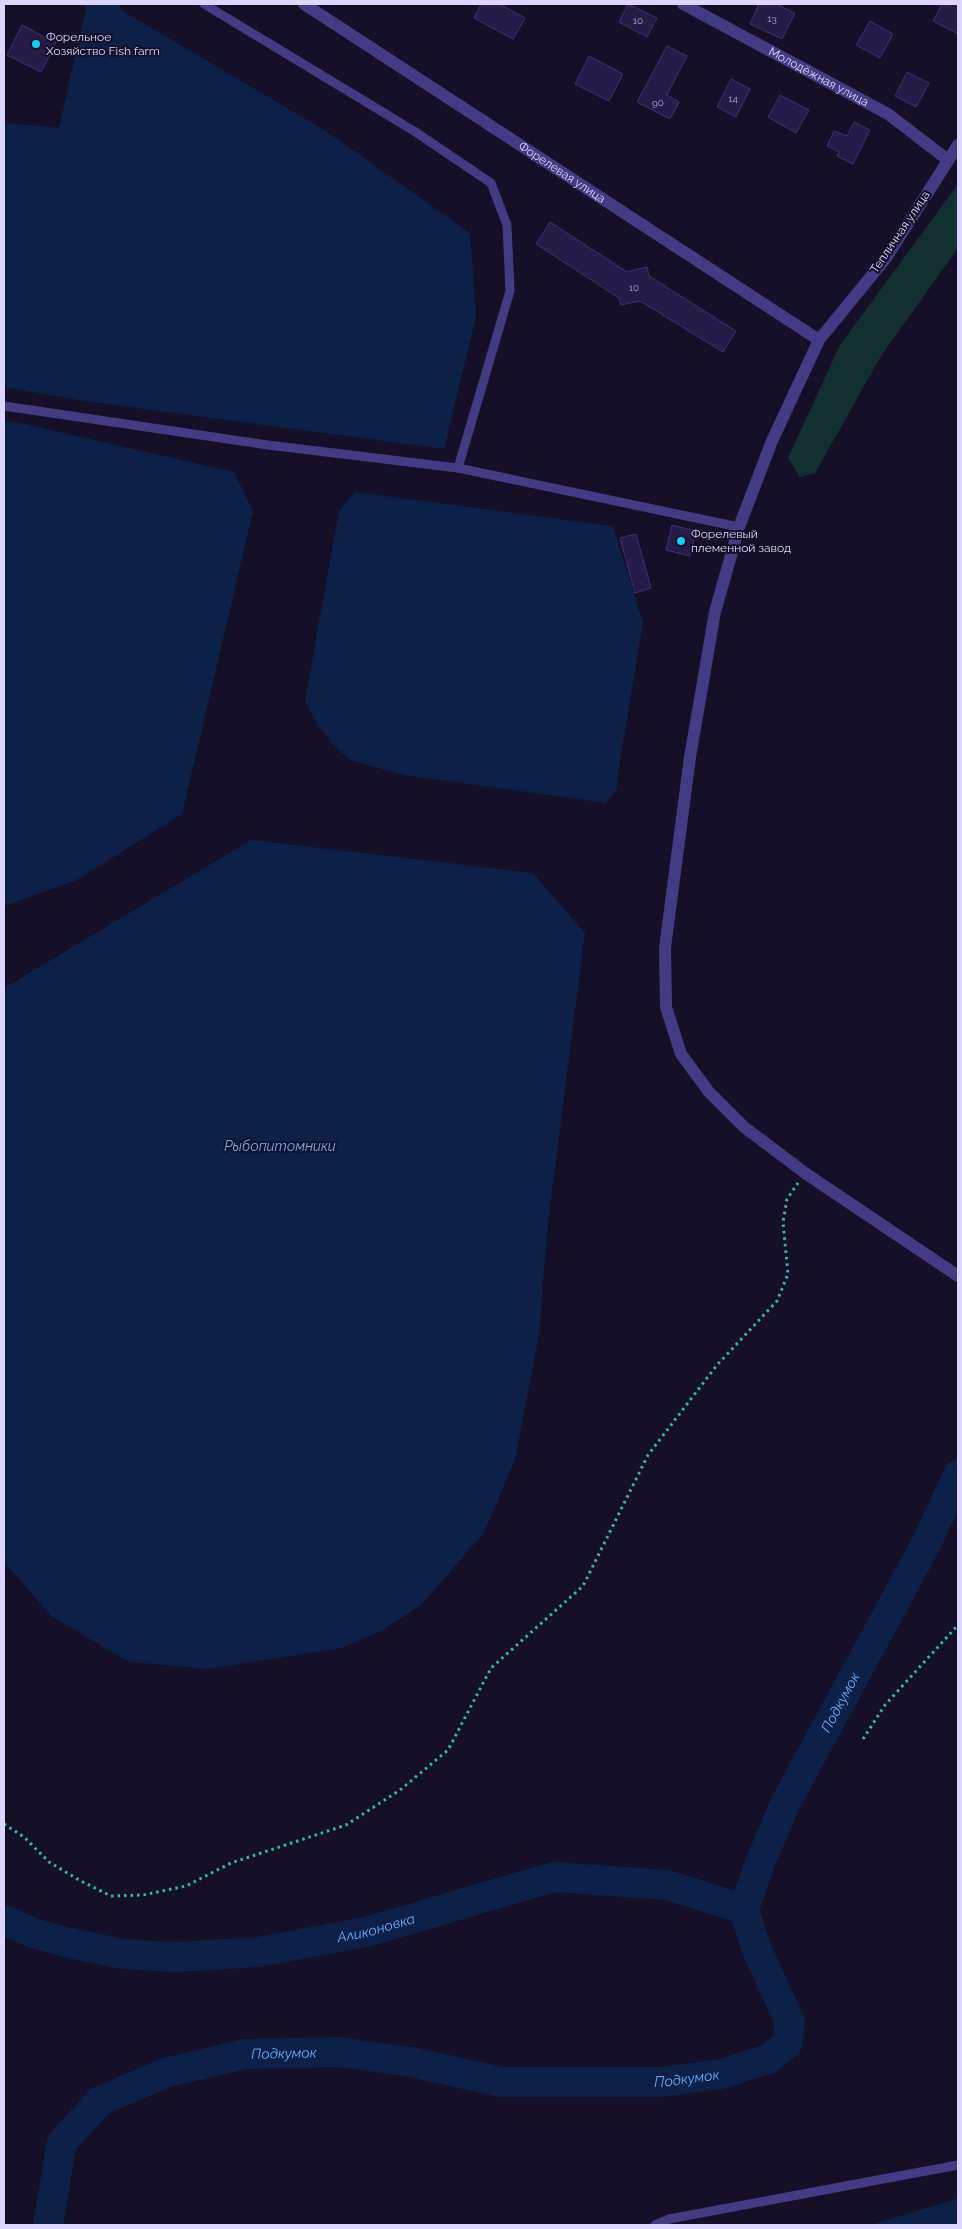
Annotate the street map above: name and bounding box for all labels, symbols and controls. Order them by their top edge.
house number: 13 [767,13,777,24]
house number: 10 [633,15,643,26]
place label: Форельное Хозяйство Fish farm [46,30,160,58]
marker: Форельное Хозяйство Fish farm [30,38,42,50]
street label: Молодёжная улица [766,44,871,109]
house number: 14 [728,93,738,104]
house number: 90 [652,97,664,108]
street label: Форелевая улица [516,139,608,206]
street label: Тепличная улица [867,188,933,276]
house number: 10 [629,282,639,293]
place label: Форелевый племенной завод [691,527,791,555]
marker: Форелевый племенной завод [675,535,687,547]
water label: Рыбопитомники [224,1138,336,1154]
water label: Подкумок [818,1670,863,1735]
water label: Аликоновка [335,1910,417,1945]
water label: Подкумок [251,2044,317,2062]
water label: Подкумок [654,2066,720,2090]

